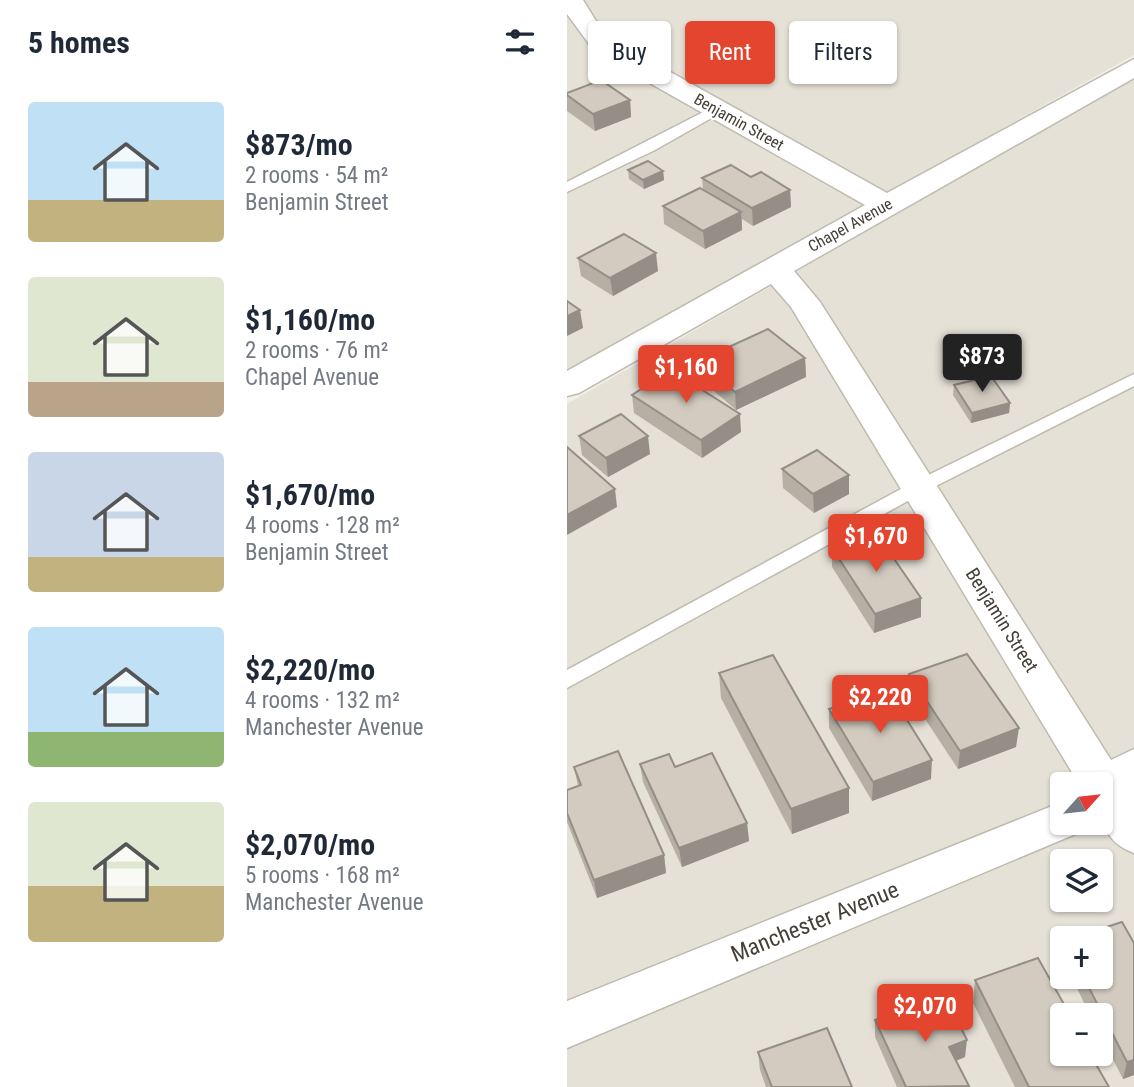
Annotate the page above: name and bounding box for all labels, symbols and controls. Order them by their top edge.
chip: Buy [588,21,671,84]
chip: Rent [685,21,775,84]
chip: Filters [789,21,897,84]
icon: filters [501,23,539,61]
text: 5 homes [28,25,130,60]
street label: Benjamin Street [691,89,788,155]
text: $873/mo [245,127,353,162]
icon: home [84,130,168,214]
text: 2 rooms · 54 m² [245,162,388,189]
text: Benjamin Street [245,189,389,216]
street label: Chapel Avenue [805,194,895,256]
text: $1,160/mo [245,302,375,337]
icon: home [84,305,168,389]
pin: $873 [941,334,1023,394]
text: 2 rooms · 76 m² [245,337,388,364]
text: $873 [959,343,1005,370]
pin: $1,160 [629,346,743,405]
text: $1,160 [654,354,718,381]
text: Chapel Avenue [245,364,379,391]
text: $1,670/mo [245,477,375,512]
icon: home [84,480,168,564]
text: 4 rooms · 128 m² [245,512,400,539]
pin: $1,670 [819,514,933,574]
text: $1,670 [844,523,908,550]
text: Benjamin Street [245,539,389,566]
street label: Benjamin Street [961,564,1043,676]
text: $2,220/mo [245,652,375,687]
icon: home [84,655,168,739]
pin: $2,220 [823,676,937,735]
text: $2,220 [848,684,912,711]
text: 4 rooms · 132 m² [245,687,400,714]
text: Manchester Avenue [245,714,424,741]
north arrow [1050,772,1113,835]
map controls [1050,772,1113,1066]
text: $2,070/mo [245,827,375,862]
icon: home [84,830,168,914]
button: layers [1050,849,1113,912]
text: 5 rooms · 168 m² [245,862,400,889]
street label: Manchester Avenue [727,876,903,968]
text: Manchester Avenue [245,889,424,916]
button: + [1050,926,1113,989]
pin: $2,070 [868,984,982,1044]
text: $2,070 [893,993,957,1020]
button: − [1050,1003,1113,1066]

